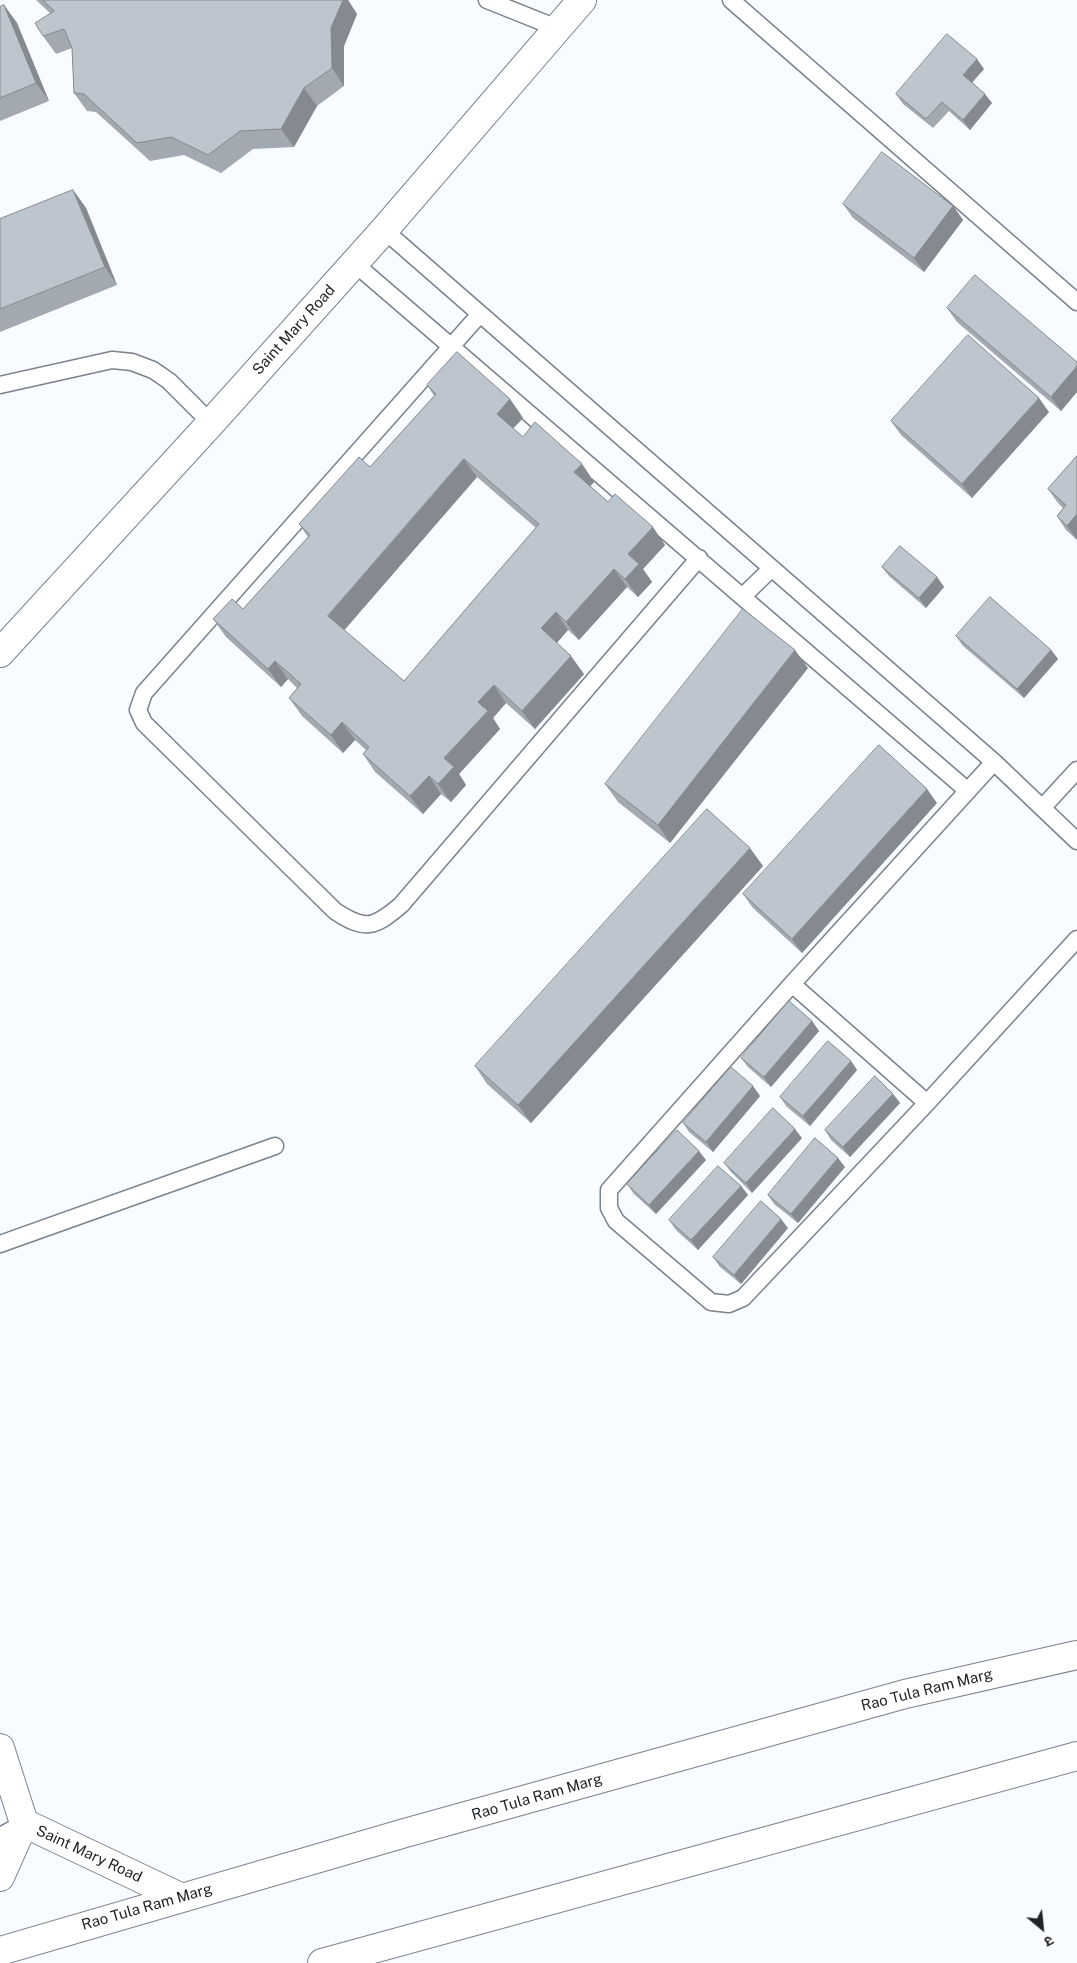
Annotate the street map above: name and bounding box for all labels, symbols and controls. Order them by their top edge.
street label: Saint Mary Road [249,281,339,379]
street label: Rao Tula Ram Marg [859,1665,995,1715]
street label: Rao Tula Ram Marg [470,1770,604,1824]
street label: Saint Mary Road [33,1822,145,1886]
street label: Rao Tula Ram Marg [80,1880,214,1934]
north arrow [1017,1903,1067,1953]
text: उ [1042,1932,1056,1950]

